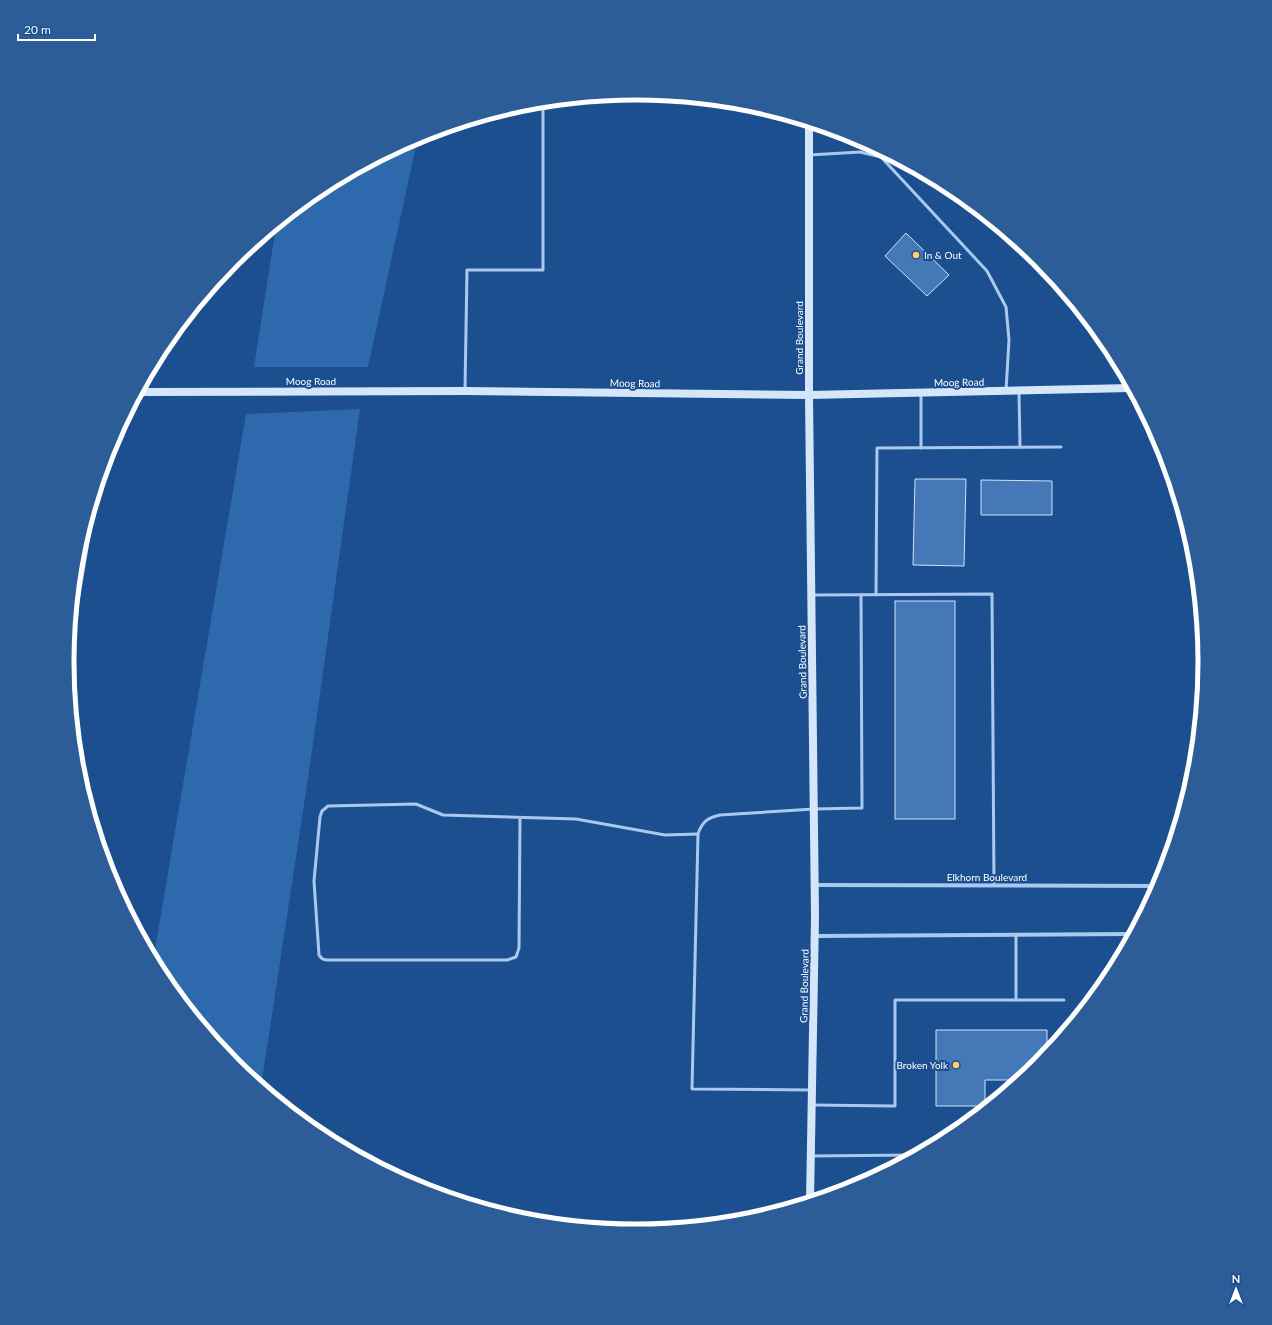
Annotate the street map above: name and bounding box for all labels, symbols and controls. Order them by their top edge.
scale bar [18,16,95,42]
text: 20 m [24,22,51,37]
place label: In & Out [924,249,962,261]
marker: In & Out [911,250,921,260]
street label: Grand Boulevard [793,301,805,375]
street label: Moog Road [286,375,336,387]
street label: Moog Road [934,376,984,388]
street label: Moog Road [610,377,660,389]
street label: Grand Boulevard [795,625,809,699]
street label: Elkhorn Boulevard [947,871,1027,883]
street label: Grand Boulevard [797,949,811,1023]
place label: Broken Yolk [896,1059,949,1071]
marker: Broken Yolk [951,1060,961,1070]
north arrow [1216,1269,1256,1309]
text: N [1232,1272,1240,1285]

